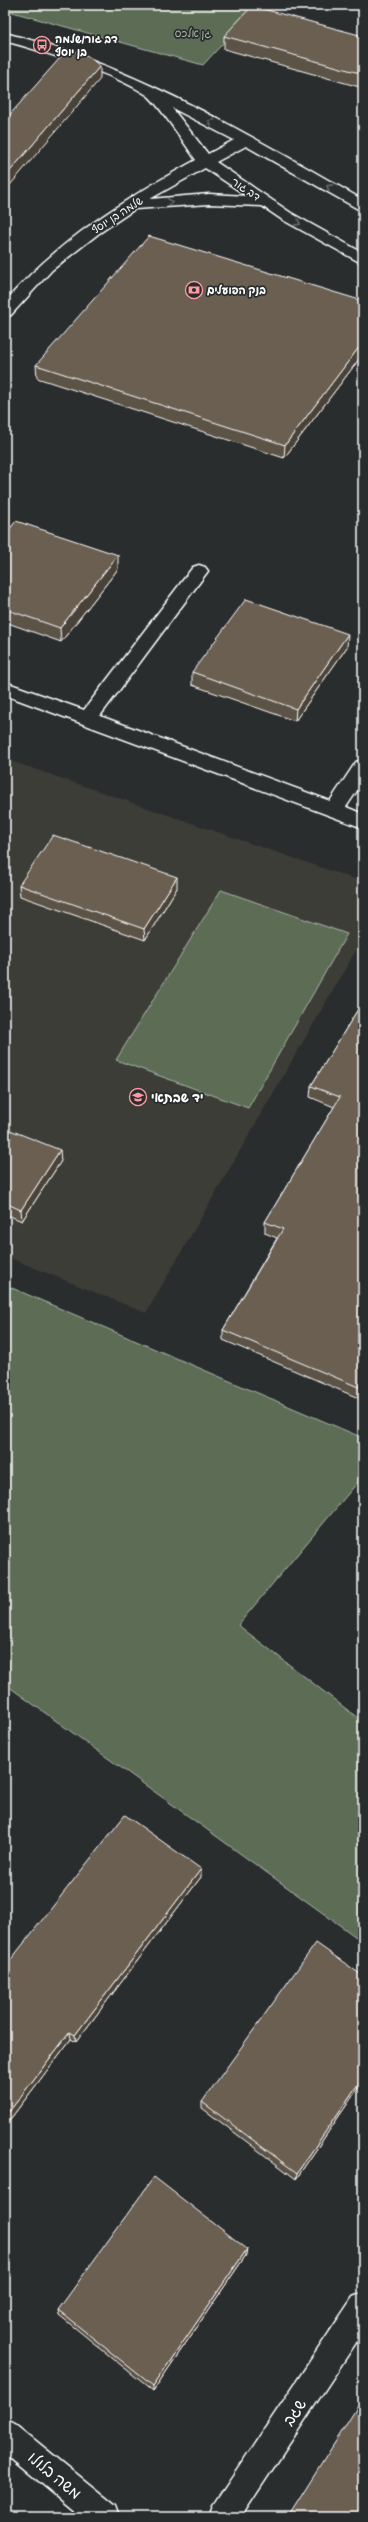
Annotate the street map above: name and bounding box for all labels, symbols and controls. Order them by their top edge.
park label: גן אלכס [175,27,212,41]
place label: דב גור/שלמה בן יוסף [55,33,118,60]
bus stop icon: דב גור/שלמה בן יוסף [32,35,52,55]
one-way arrow [208,120,215,127]
street label: דב גור [228,177,261,205]
one-way arrow [326,184,333,191]
street label: שלמה בן יוסף [89,194,146,238]
one-way arrow [167,198,173,207]
one-way arrow [294,218,301,225]
bank icon: בנק הפועלים [184,280,204,300]
place label: בנק הפועלים [207,284,266,298]
school or university icon: יד שבתאי [128,1087,148,1107]
place label: יד שבתאי [151,1092,204,1107]
street label: שגב [281,2397,313,2431]
street label: משה בלולו [22,2448,85,2505]

